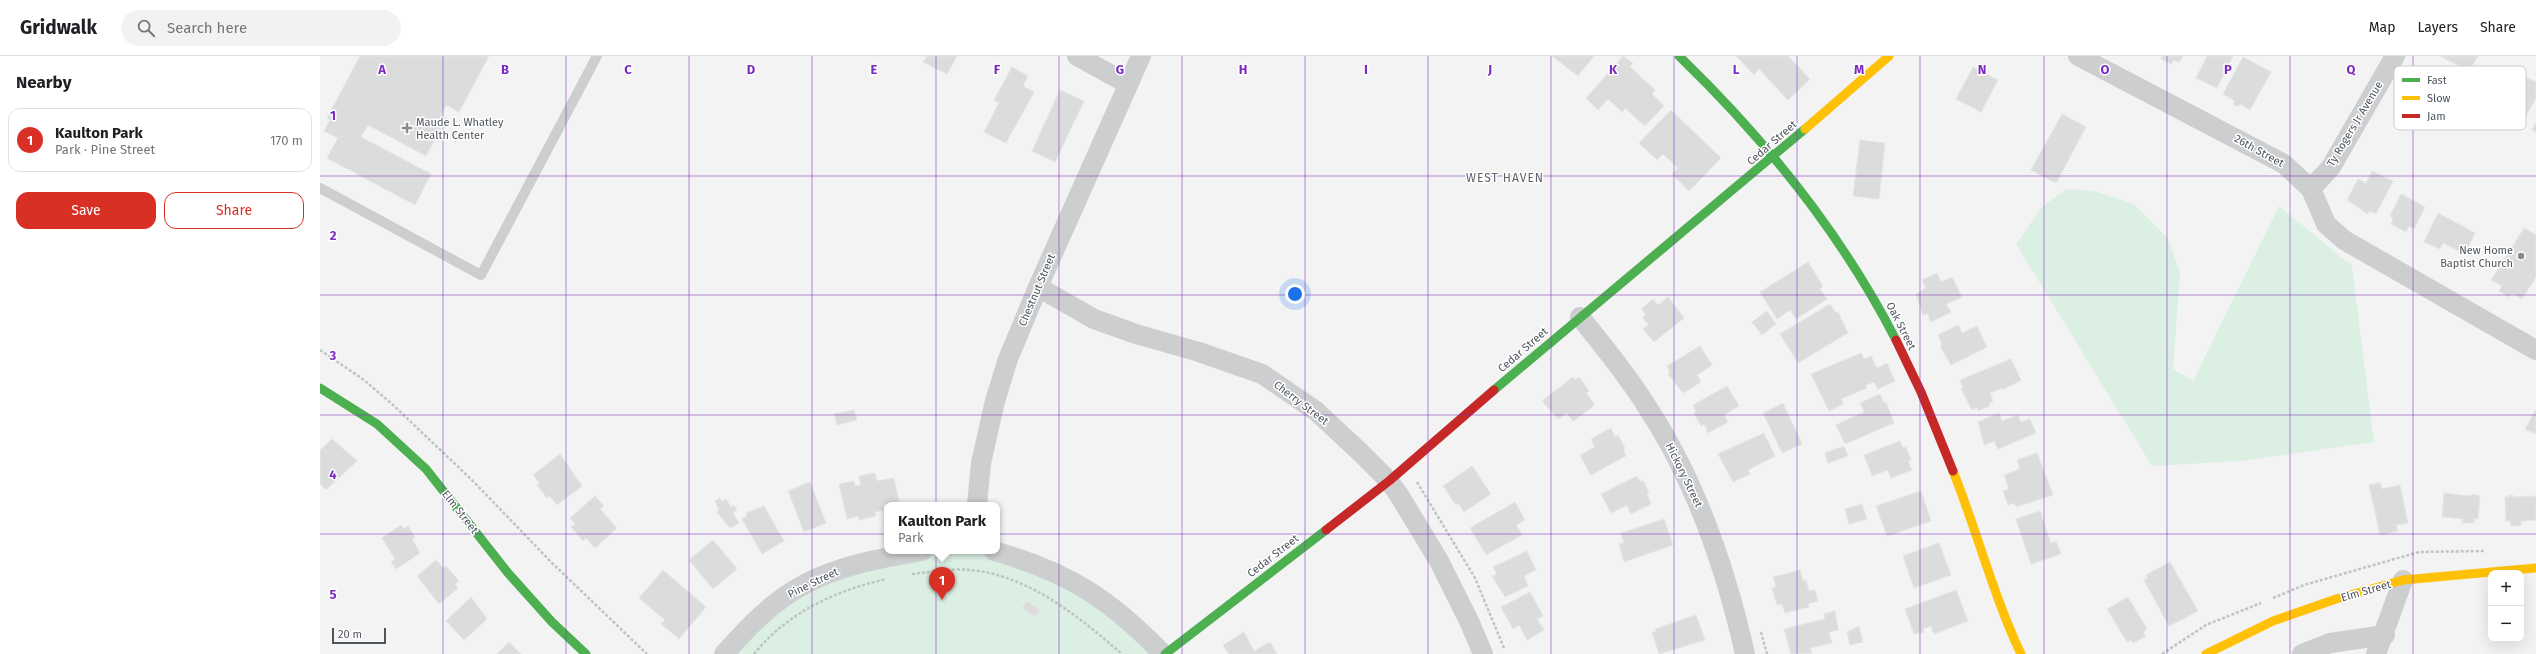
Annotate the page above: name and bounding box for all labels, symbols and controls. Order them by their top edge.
search box [121,10,401,46]
text: Gridwalk [20,16,97,39]
icon: search [135,17,157,39]
text: Search here [167,19,247,37]
text: Map [2369,19,2395,36]
text: Layers [2417,19,2458,36]
text: Share [2480,19,2516,36]
text: A [377,62,386,77]
text: B [501,62,509,77]
text: C [624,62,632,77]
text: D [747,62,756,77]
text: E [871,62,878,77]
text: F [994,62,1001,77]
text: G [1116,62,1124,77]
text: H [1239,62,1247,77]
text: I [1364,62,1368,77]
text: J [1487,62,1492,77]
text: K [1609,62,1618,77]
text: L [1733,62,1740,77]
text: M [1854,62,1864,77]
text: N [1978,62,1986,77]
text: O [2101,62,2110,77]
text: P [2224,62,2232,77]
text: Q [2347,62,2357,77]
legend [2394,66,2526,130]
text: Nearby [16,72,71,93]
text: Fast [2427,74,2447,87]
street label: Ty Rogers Jr Avenue [2324,79,2386,169]
text: Slow [2427,92,2451,105]
text: 1 [330,108,336,123]
text: Jam [2427,110,2446,123]
place label: Maude L. Whatley Health Center [416,116,504,142]
street label: Cedar Street [1745,118,1799,168]
marker: Maude L. Whatley Health Center [401,122,413,134]
text: Kaulton Park [55,124,143,142]
street label: 26th Street [2232,132,2286,170]
text: 1 [27,133,33,148]
text: 170 m [270,133,303,148]
text: Park · Pine Street [55,142,155,157]
district label: WEST HAVEN [1466,171,1544,185]
button: Save [16,192,156,229]
button: Share [164,192,304,229]
text: 2 [330,228,337,243]
place label: New Home Baptist Church [2440,244,2513,270]
marker: New Home Baptist Church [2516,251,2526,261]
street label: Chestnut Street [1016,252,1058,328]
your location [1285,284,1305,304]
street label: Oak Street [1883,300,1919,352]
street label: Cedar Street [1496,325,1550,375]
text: 3 [329,348,337,363]
street label: Cherry Street [1271,378,1331,428]
street label: Hickory Street [1663,441,1705,509]
text: 4 [329,467,337,482]
street label: Elm Street [439,488,481,536]
popup [884,502,1000,554]
text: Kaulton Park [898,512,986,530]
text: Park [898,530,924,545]
street label: Cedar Street [1245,532,1301,580]
street label: Pine Street [786,565,840,601]
pin: 1 [929,567,955,600]
map controls [2488,570,2524,642]
button: + [2488,570,2524,606]
street label: Elm Street [2340,578,2392,604]
text: 5 [330,587,337,602]
button: − [2488,606,2524,642]
scale bar [332,626,386,645]
text: 20 m [338,628,362,641]

